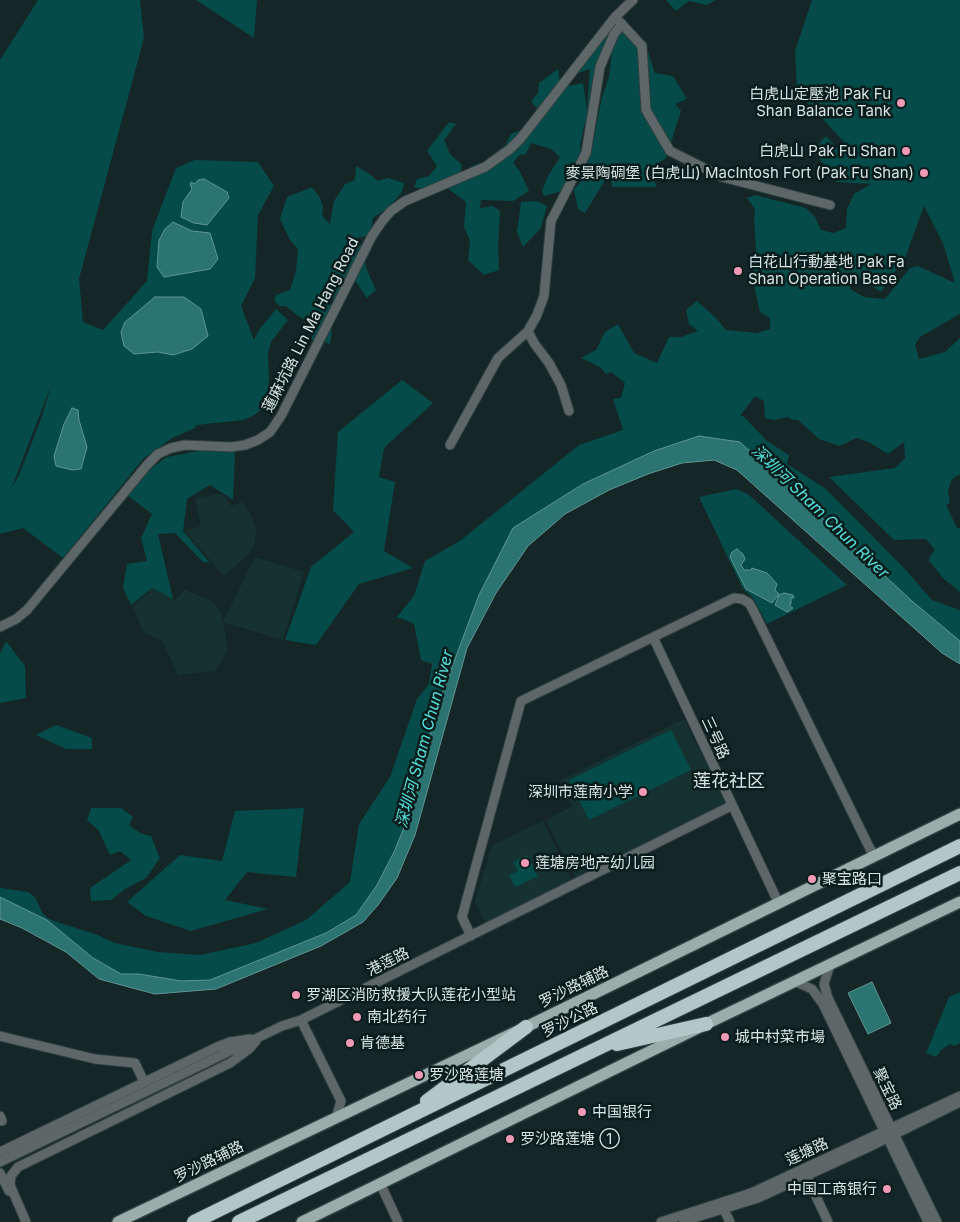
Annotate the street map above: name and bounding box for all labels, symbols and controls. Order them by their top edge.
place label: 白虎山定壓池 Pak Fu Shan Balance Tank [749,85,891,120]
marker: 白虎山定壓池 Pak Fu Shan Balance Tank [895,97,907,109]
place label: 白虎山 Pak Fu Shan [759,142,896,160]
marker: 白虎山 Pak Fu Shan [900,145,912,157]
place label: 麥景陶碉堡 (白虎山) MacIntosh Fort (Pak Fu Shan) [566,164,914,182]
marker: 麥景陶碉堡 (白虎山) MacIntosh Fort (Pak Fu Shan) [918,167,930,179]
street label: 蓮麻坑路 Lin Ma Hang Road [259,235,363,415]
place label: 白花山行動基地 Pak Fa Shan Operation Base [748,253,905,288]
marker: 白花山行動基地 Pak Fa Shan Operation Base [732,265,744,277]
water label: 深圳河 Sham Chun River [747,441,893,583]
water label: 深圳河 Sham Chun River [392,648,458,830]
street label: 三号路 [697,714,733,762]
district label: 莲花社区 [693,771,765,793]
place label: 深圳市莲南小学 [528,783,633,801]
marker: 深圳市莲南小学 [637,786,649,798]
place label: 莲塘房地产幼儿园 [535,854,655,872]
marker: 莲塘房地产幼儿园 [519,857,531,869]
place label: 聚宝路口 [822,870,882,888]
marker: 聚宝路口 [806,873,818,885]
street label: 港莲路 [364,944,412,980]
street label: 罗沙路辅路 [536,962,612,1012]
place label: 罗湖区消防救援大队莲花小型站 [306,986,516,1004]
marker: 罗湖区消防救援大队莲花小型站 [290,989,302,1001]
street label: 罗沙公路 [539,999,601,1041]
place label: 南北药行 [367,1008,427,1026]
marker: 南北药行 [351,1011,363,1023]
place label: 城中村菜市場 [735,1028,825,1046]
marker: 城中村菜市場 [719,1031,731,1043]
place label: 肯德基 [360,1034,405,1052]
marker: 肯德基 [344,1037,356,1049]
street label: 聚宝路 [869,1065,905,1113]
place label: 罗沙路莲塘 [429,1066,504,1084]
marker: 罗沙路莲塘 [413,1069,425,1081]
place label: 中国银行 [592,1103,652,1121]
marker: 中国银行 [576,1106,588,1118]
place label: 罗沙路莲塘 ① [520,1130,620,1148]
marker: 罗沙路莲塘 ① [504,1133,516,1145]
street label: 莲塘路 [783,1134,831,1170]
street label: 罗沙路辅路 [171,1137,247,1187]
place label: 中国工商银行 [787,1180,877,1198]
marker: 中国工商银行 [881,1183,893,1195]

